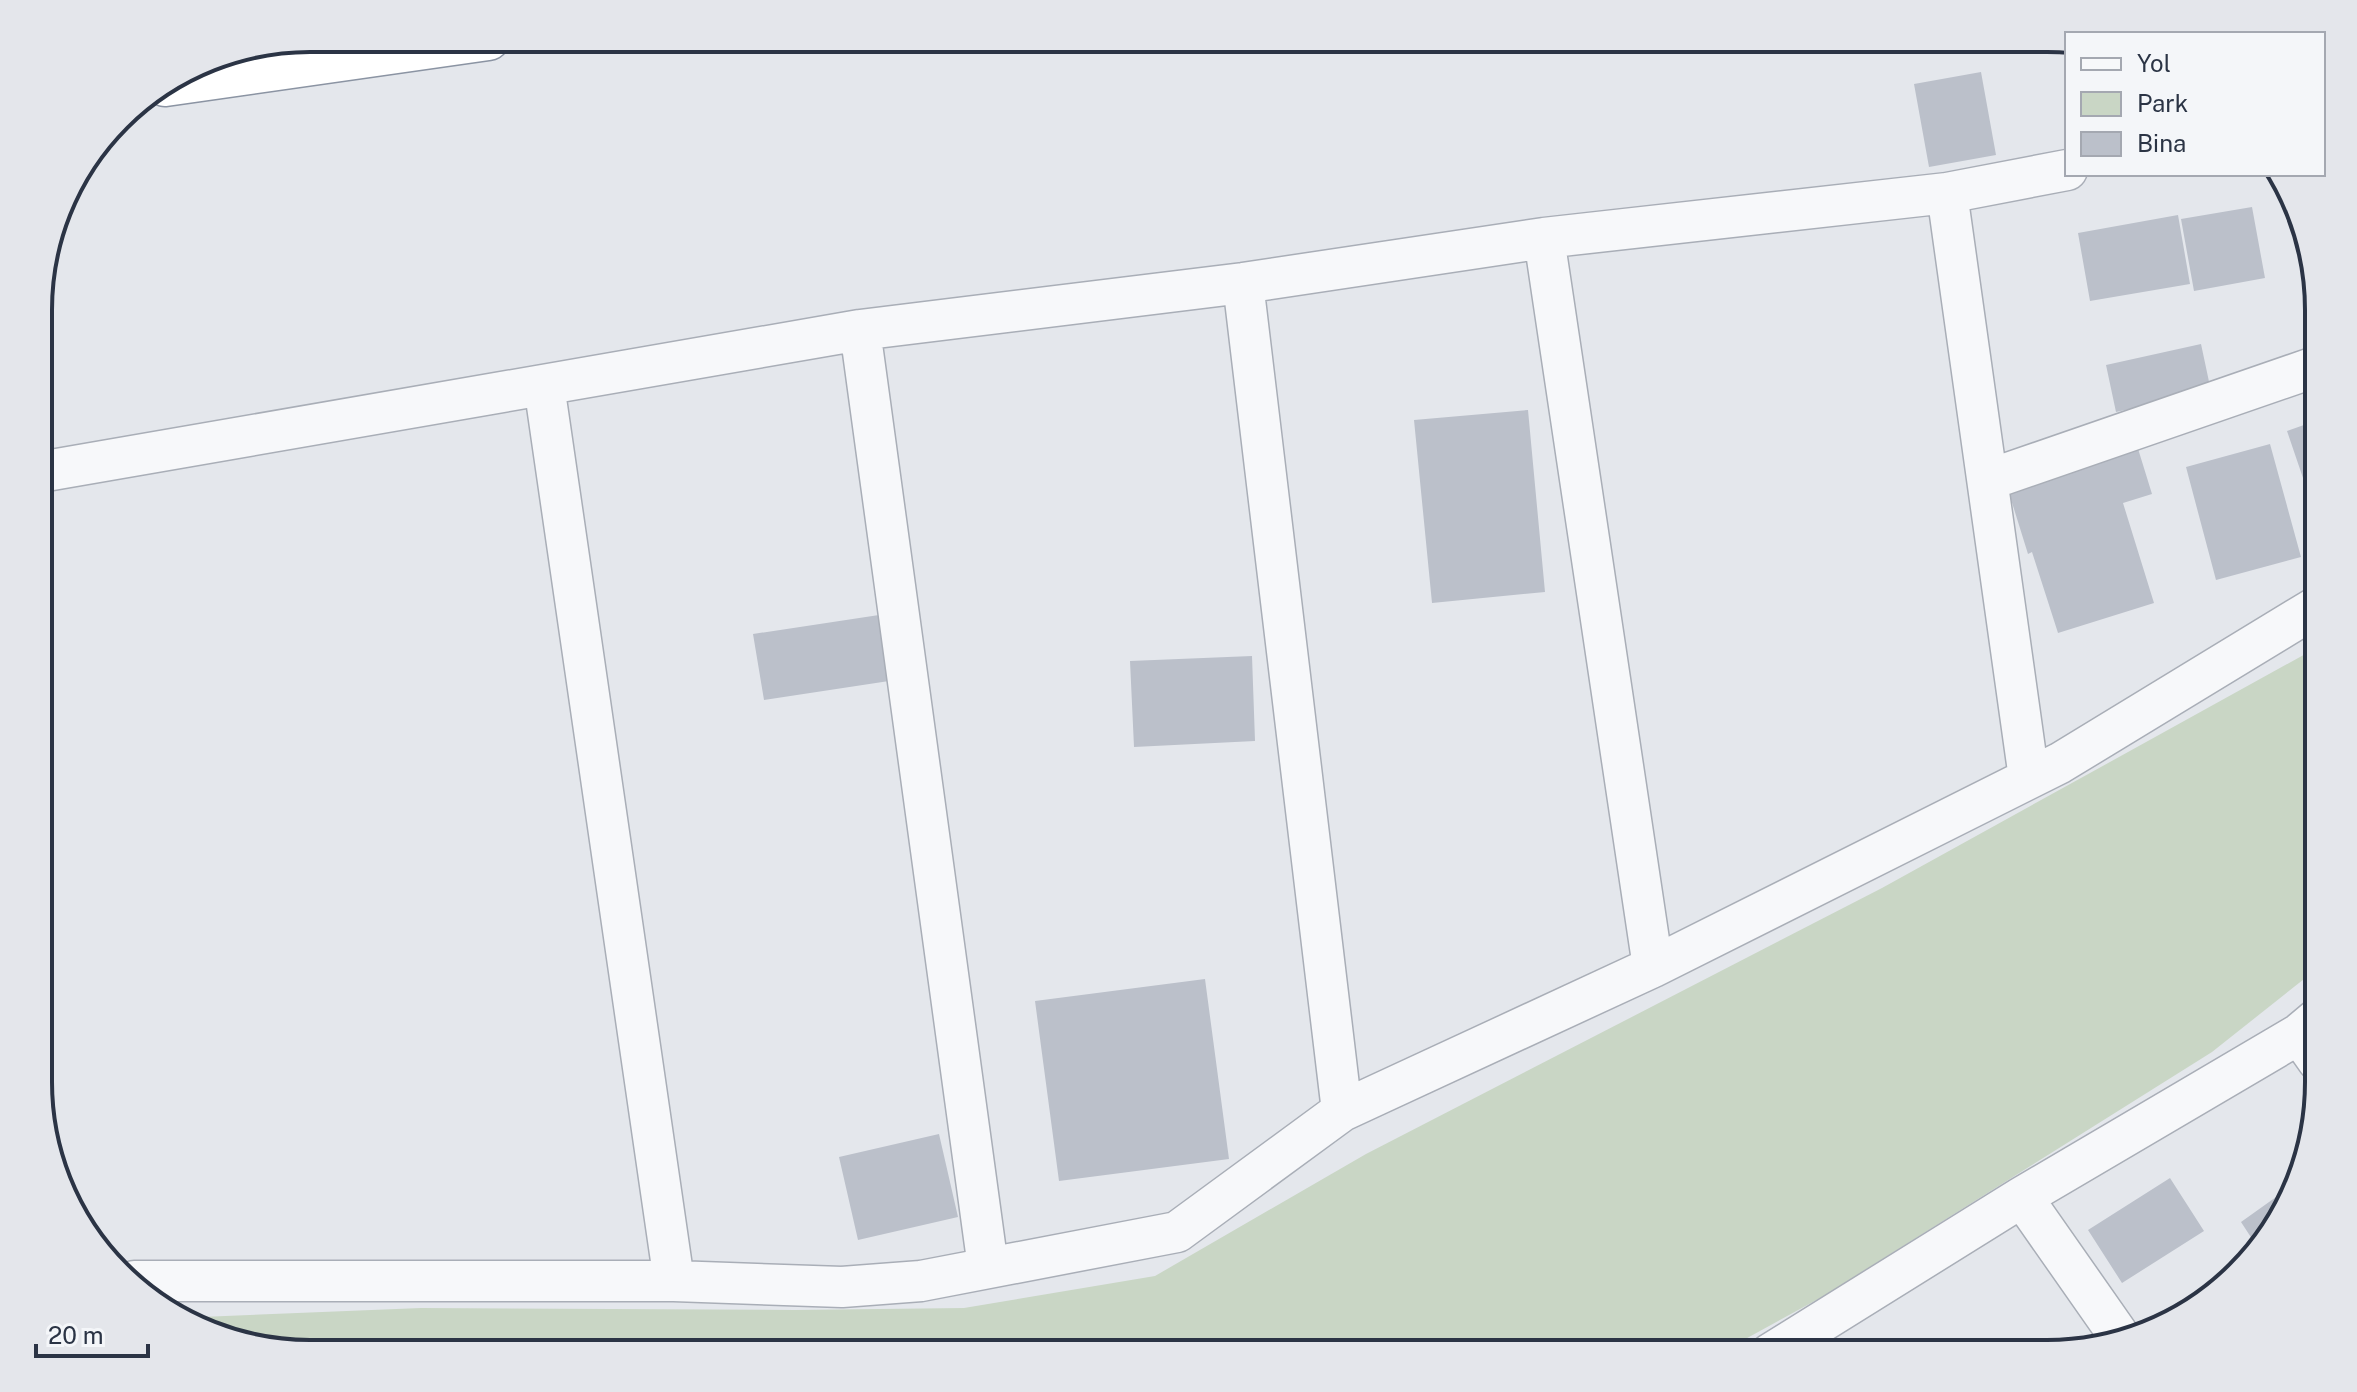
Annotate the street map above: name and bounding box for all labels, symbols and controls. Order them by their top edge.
legend [2065,32,2325,176]
text: Yol [2137,49,2171,77]
text: Park [2137,89,2188,117]
text: Bina [2137,129,2186,157]
scale bar [36,1308,148,1358]
text: 20 m [48,1321,104,1349]

